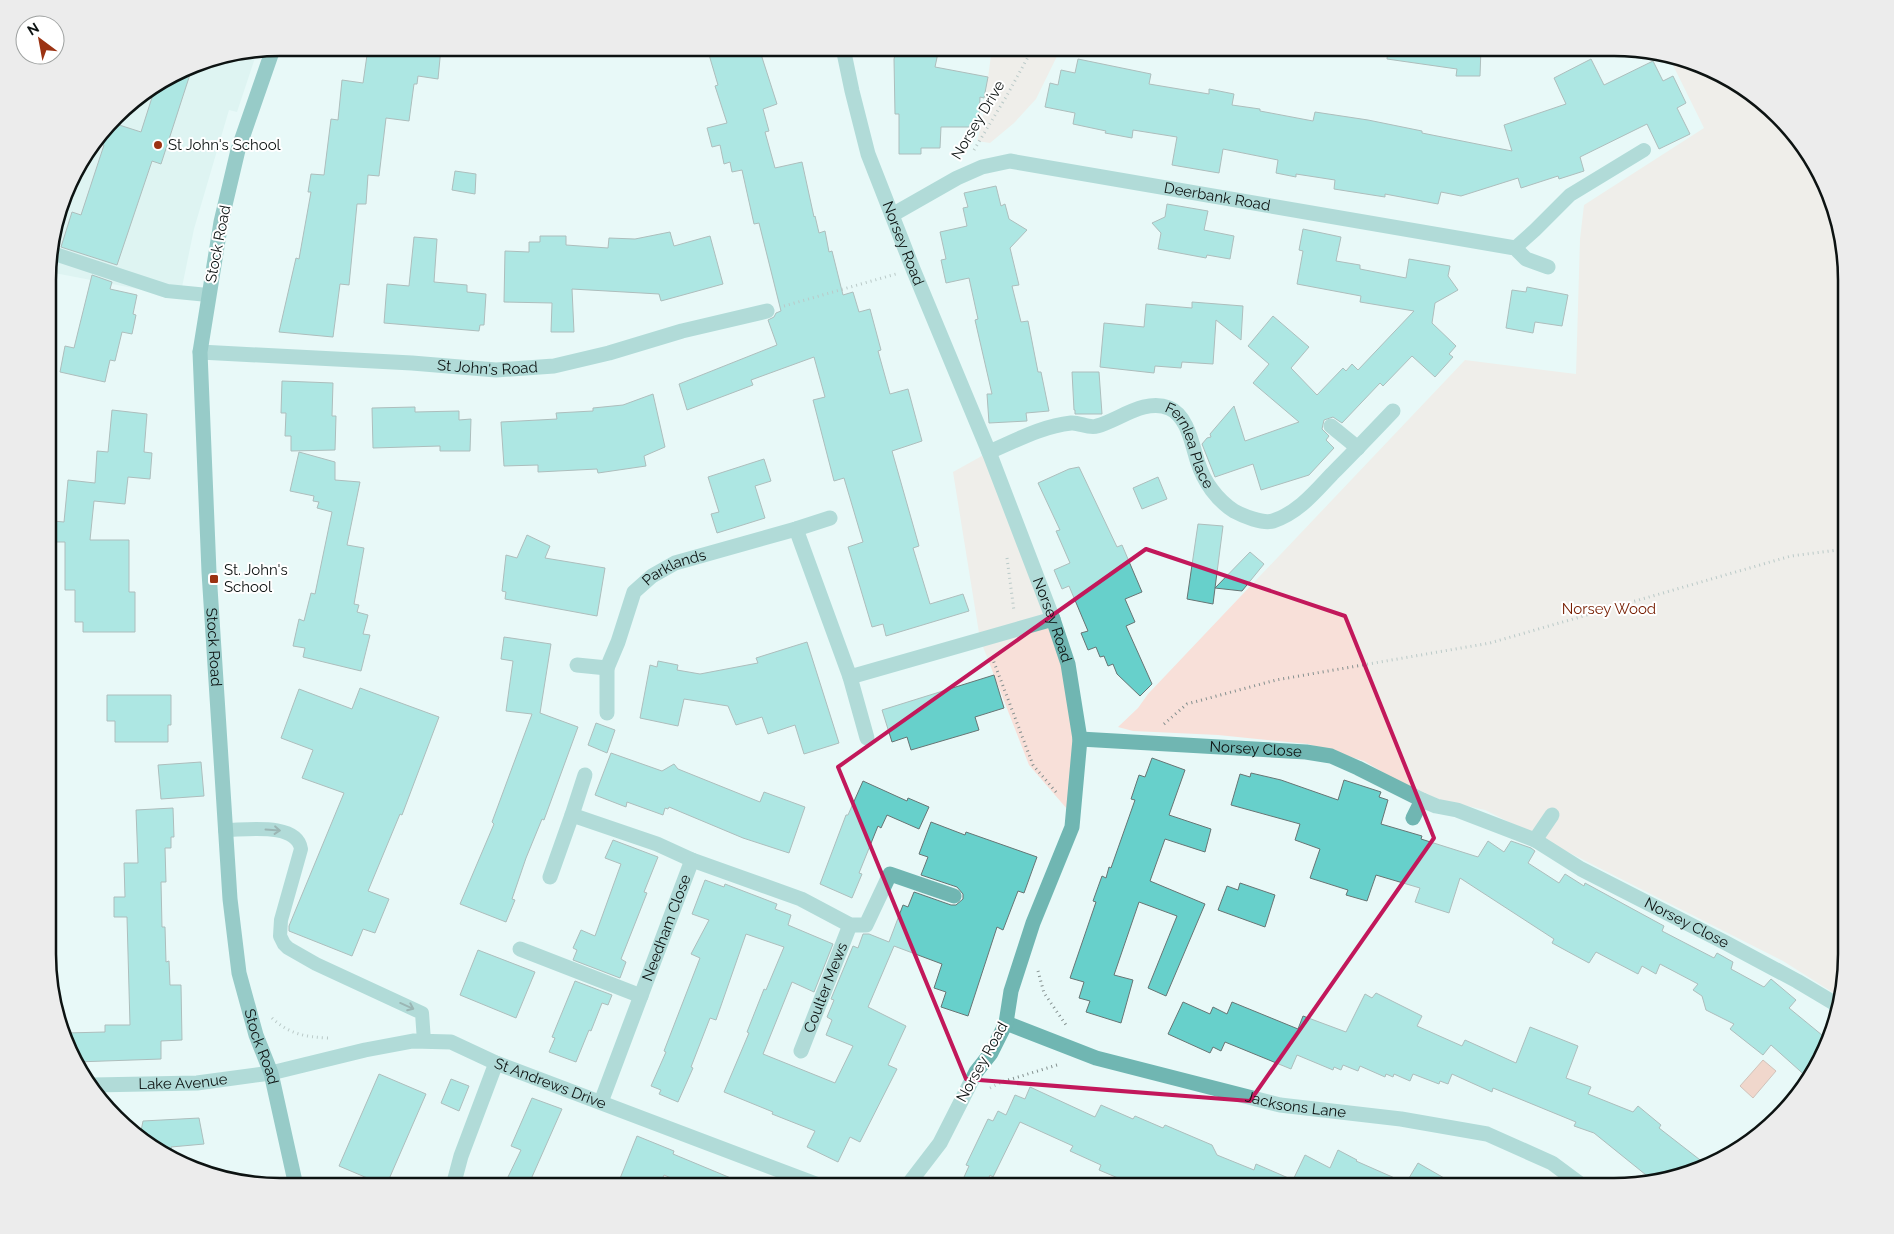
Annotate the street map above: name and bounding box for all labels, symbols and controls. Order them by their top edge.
north arrow [15,15,65,65]
text: N [24,19,42,39]
street label: Norsey Drive [947,77,1009,163]
place label: St John's School [168,136,282,154]
marker: St John's School [152,139,164,151]
street label: Deerbank Road [1163,179,1272,215]
street label: Norsey Road [878,199,928,288]
street label: Stock Road [202,204,234,284]
street label: St John's Road [436,356,538,379]
street label: Fernlea Place [1162,398,1218,492]
street label: Parklands [638,546,708,589]
place label: St. John's School [224,561,288,596]
marker: St. John's School [208,573,220,585]
street label: Norsey Road [1029,575,1076,665]
park label: Norsey Wood [1562,600,1656,618]
street label: Stock Road [202,607,225,687]
street label: Norsey Close [1209,737,1303,761]
one-way arrow [265,826,281,835]
street label: Needham Close [638,872,695,984]
street label: Norsey Close [1641,894,1732,952]
street label: Coulter Mews [800,940,851,1035]
one-way arrow [399,1001,414,1011]
street label: Stock Road [240,1007,282,1086]
street label: Norsey Road [953,1019,1011,1105]
street label: St Andrews Drive [492,1054,609,1113]
street label: Lake Avenue [138,1070,229,1093]
street label: Jacksons Lane [1243,1088,1347,1122]

